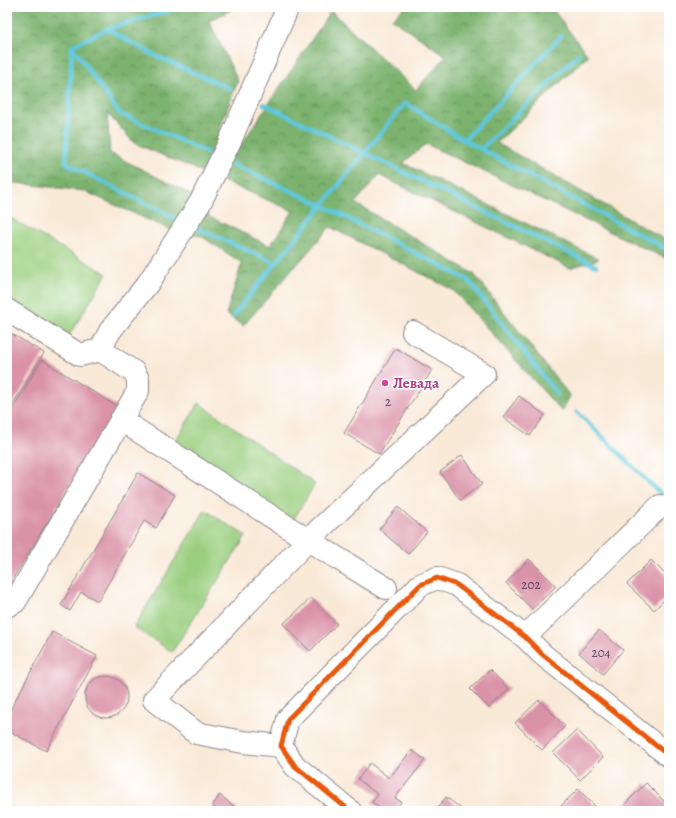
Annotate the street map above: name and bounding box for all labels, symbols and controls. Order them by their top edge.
place label: Левада [393,373,440,393]
marker: Левада [380,378,390,388]
house number: 2 [385,393,391,410]
house number: 202 [521,576,541,593]
house number: 204 [592,644,611,661]

